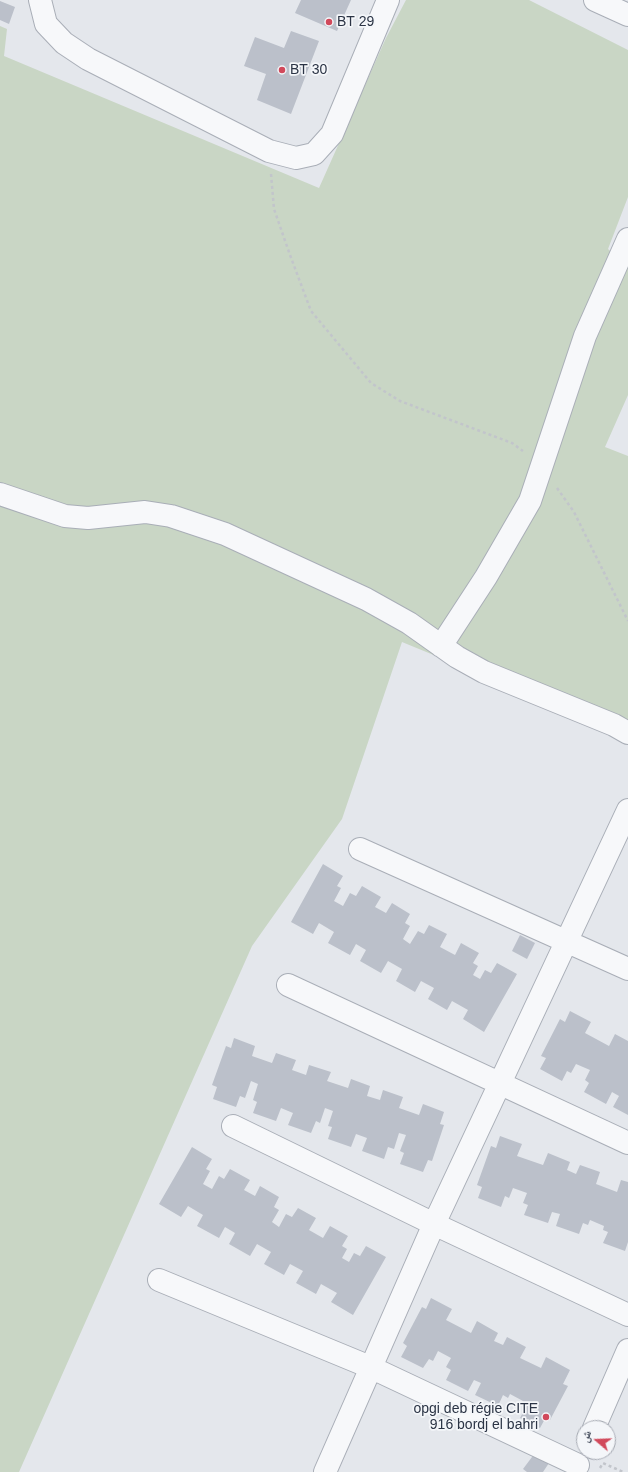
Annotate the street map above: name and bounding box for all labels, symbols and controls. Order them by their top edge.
place label: BT 29 [337,14,374,30]
marker: BT 29 [324,17,334,27]
place label: BT 30 [290,62,327,78]
marker: BT 30 [277,65,287,75]
place label: opgi deb régie CITE 916 bordj el bahri [413,1401,538,1434]
marker: opgi deb régie CITE 916 bordj el bahri [541,1412,551,1422]
north arrow [576,1420,616,1460]
text: ش [578,1429,593,1444]

